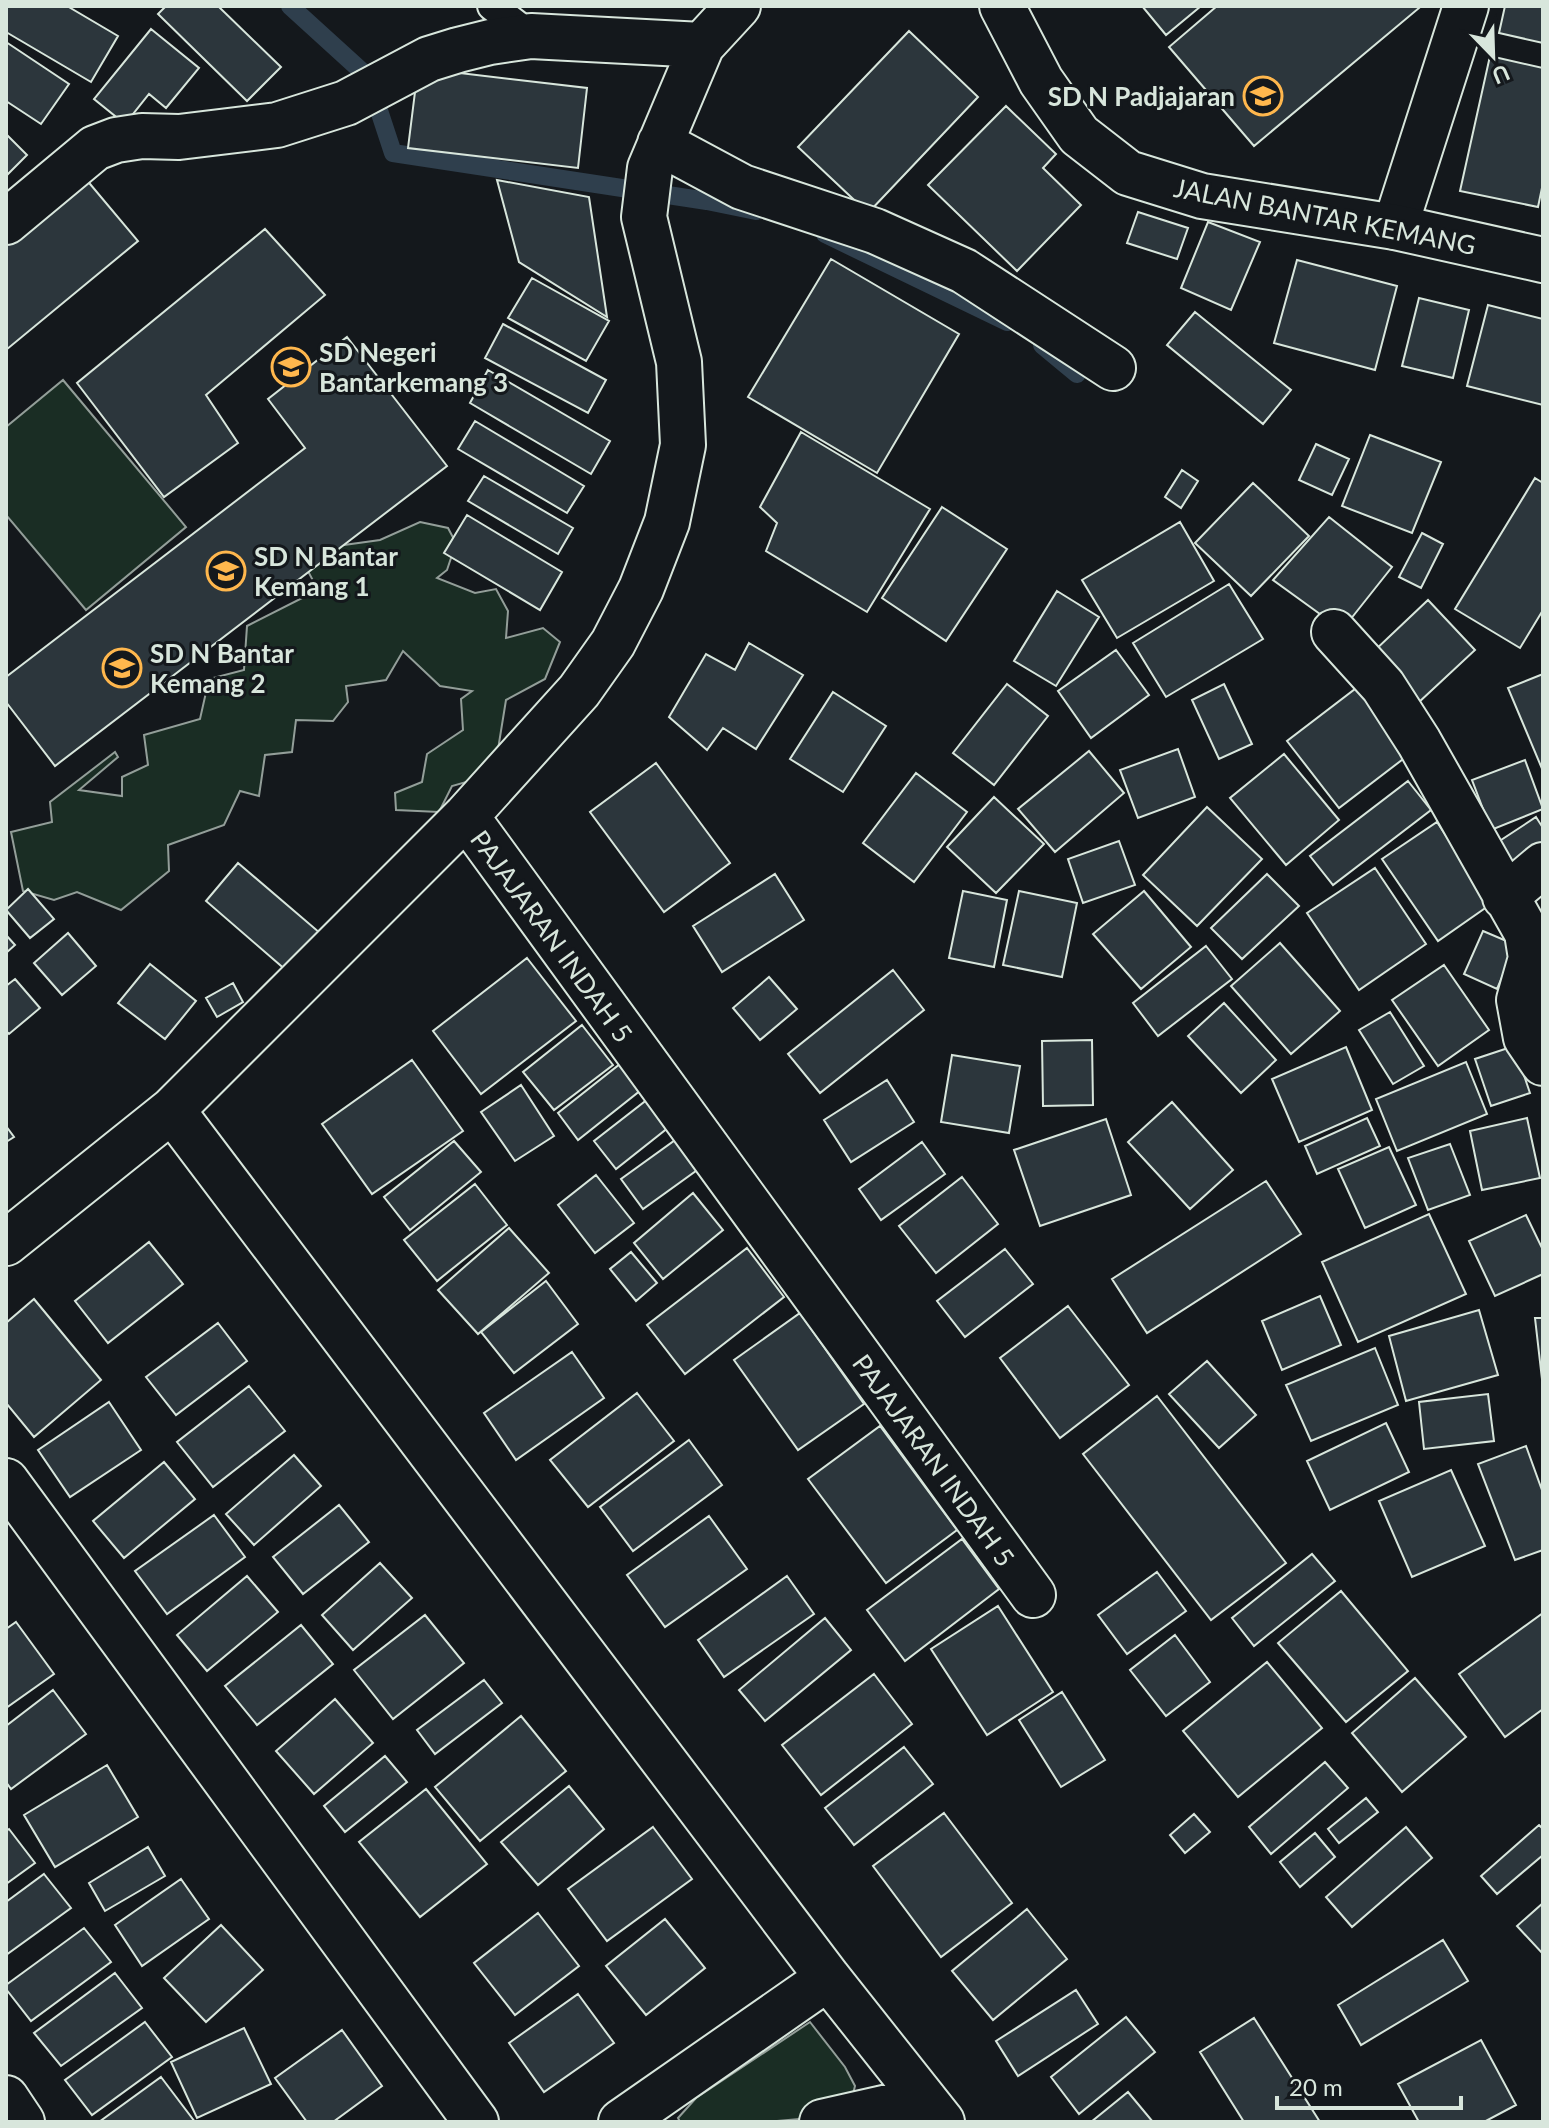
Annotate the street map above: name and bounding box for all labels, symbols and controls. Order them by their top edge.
north arrow [1453,16,1533,96]
text: U [1488,59,1514,90]
school or university icon: SD N Padjajaran [1242,75,1284,117]
place label: SD N Padjajaran [1048,80,1235,112]
street label: JALAN BANTAR KEMANG [1171,171,1479,261]
place label: SD Negeri Bantarkemang 3 [319,336,508,398]
school or university icon: SD Negeri Bantarkemang 3 [270,346,312,388]
place label: SD N Bantar Kemang 1 [254,540,398,602]
school or university icon: SD N Bantar Kemang 1 [205,550,247,592]
place label: SD N Bantar Kemang 2 [150,637,294,699]
school or university icon: SD N Bantar Kemang 2 [101,647,143,689]
street label: PAJAJARAN INDAH 5 [464,824,640,1048]
street label: PAJAJARAN INDAH 5 [846,1348,1022,1572]
scale bar [1277,2060,1461,2110]
text: 20 m [1289,2072,1343,2101]

